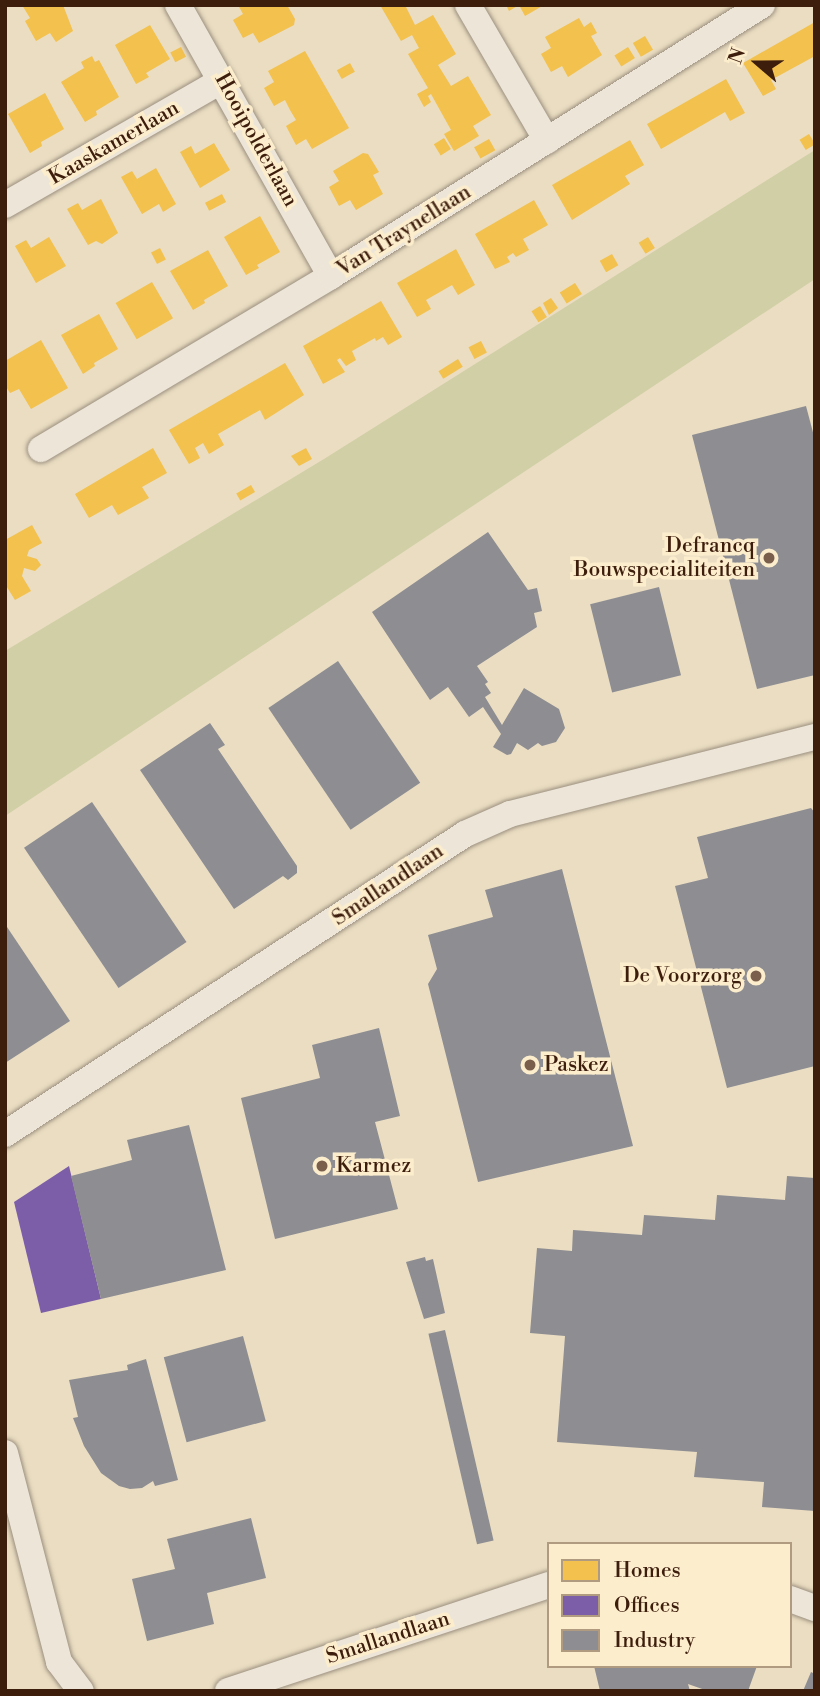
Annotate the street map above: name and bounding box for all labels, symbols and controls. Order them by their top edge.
north arrow [722,28,792,98]
text: N [723,45,751,67]
street label: Hooipolderlaan [209,69,303,211]
street label: Kaaskamerlaan [44,95,184,191]
street label: Van Traynellaan [332,180,476,282]
place label: Defrancq Bouwspecialiteiten [574,533,755,583]
marker: Defrancq Bouwspecialiteiten [761,550,777,566]
street label: Smallandlaan [328,839,448,931]
place label: De Voorzorg [623,963,742,989]
marker: De Voorzorg [748,968,764,984]
place label: Paskez [544,1052,609,1078]
marker: Paskez [522,1057,538,1073]
place label: Karmez [336,1153,411,1179]
marker: Karmez [314,1158,330,1174]
legend [547,1542,792,1668]
text: Homes [614,1558,681,1584]
text: Offices [614,1593,680,1619]
street label: Smallandlaan [323,1606,453,1670]
text: Industry [614,1628,695,1654]

